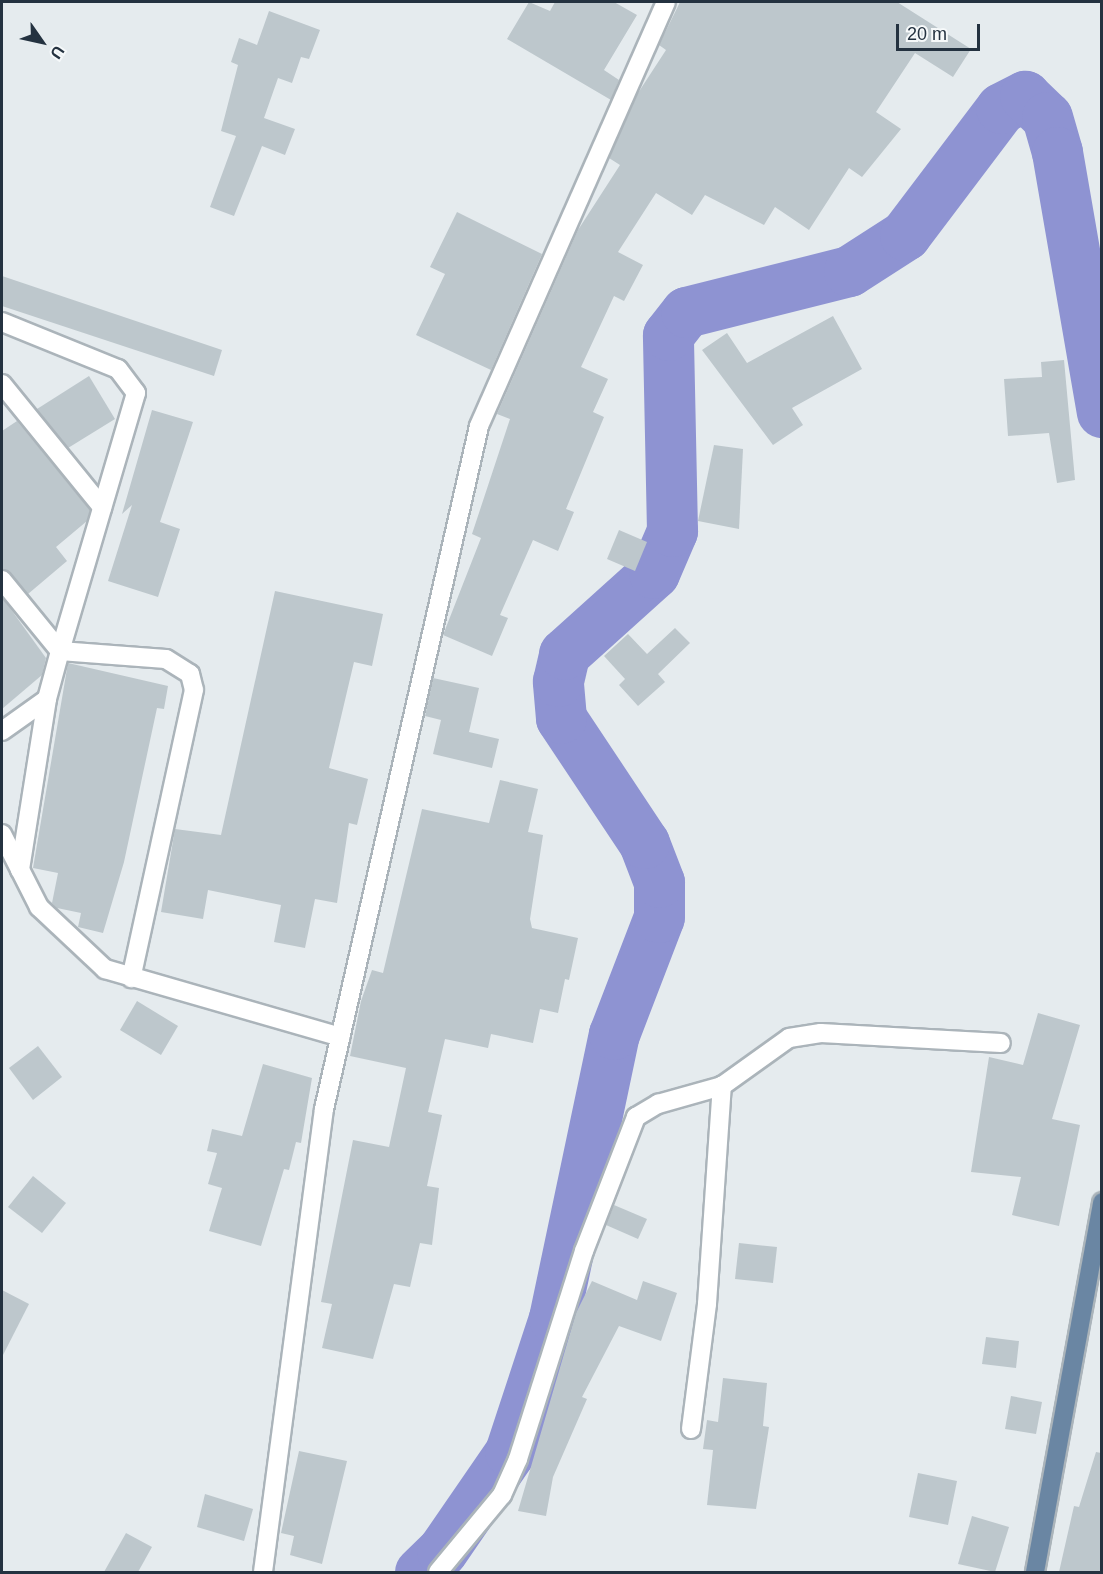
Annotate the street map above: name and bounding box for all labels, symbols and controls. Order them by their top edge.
north arrow [12,12,72,72]
scale bar [899,12,983,50]
text: 20 m [907,24,947,44]
text: U [47,43,68,62]

